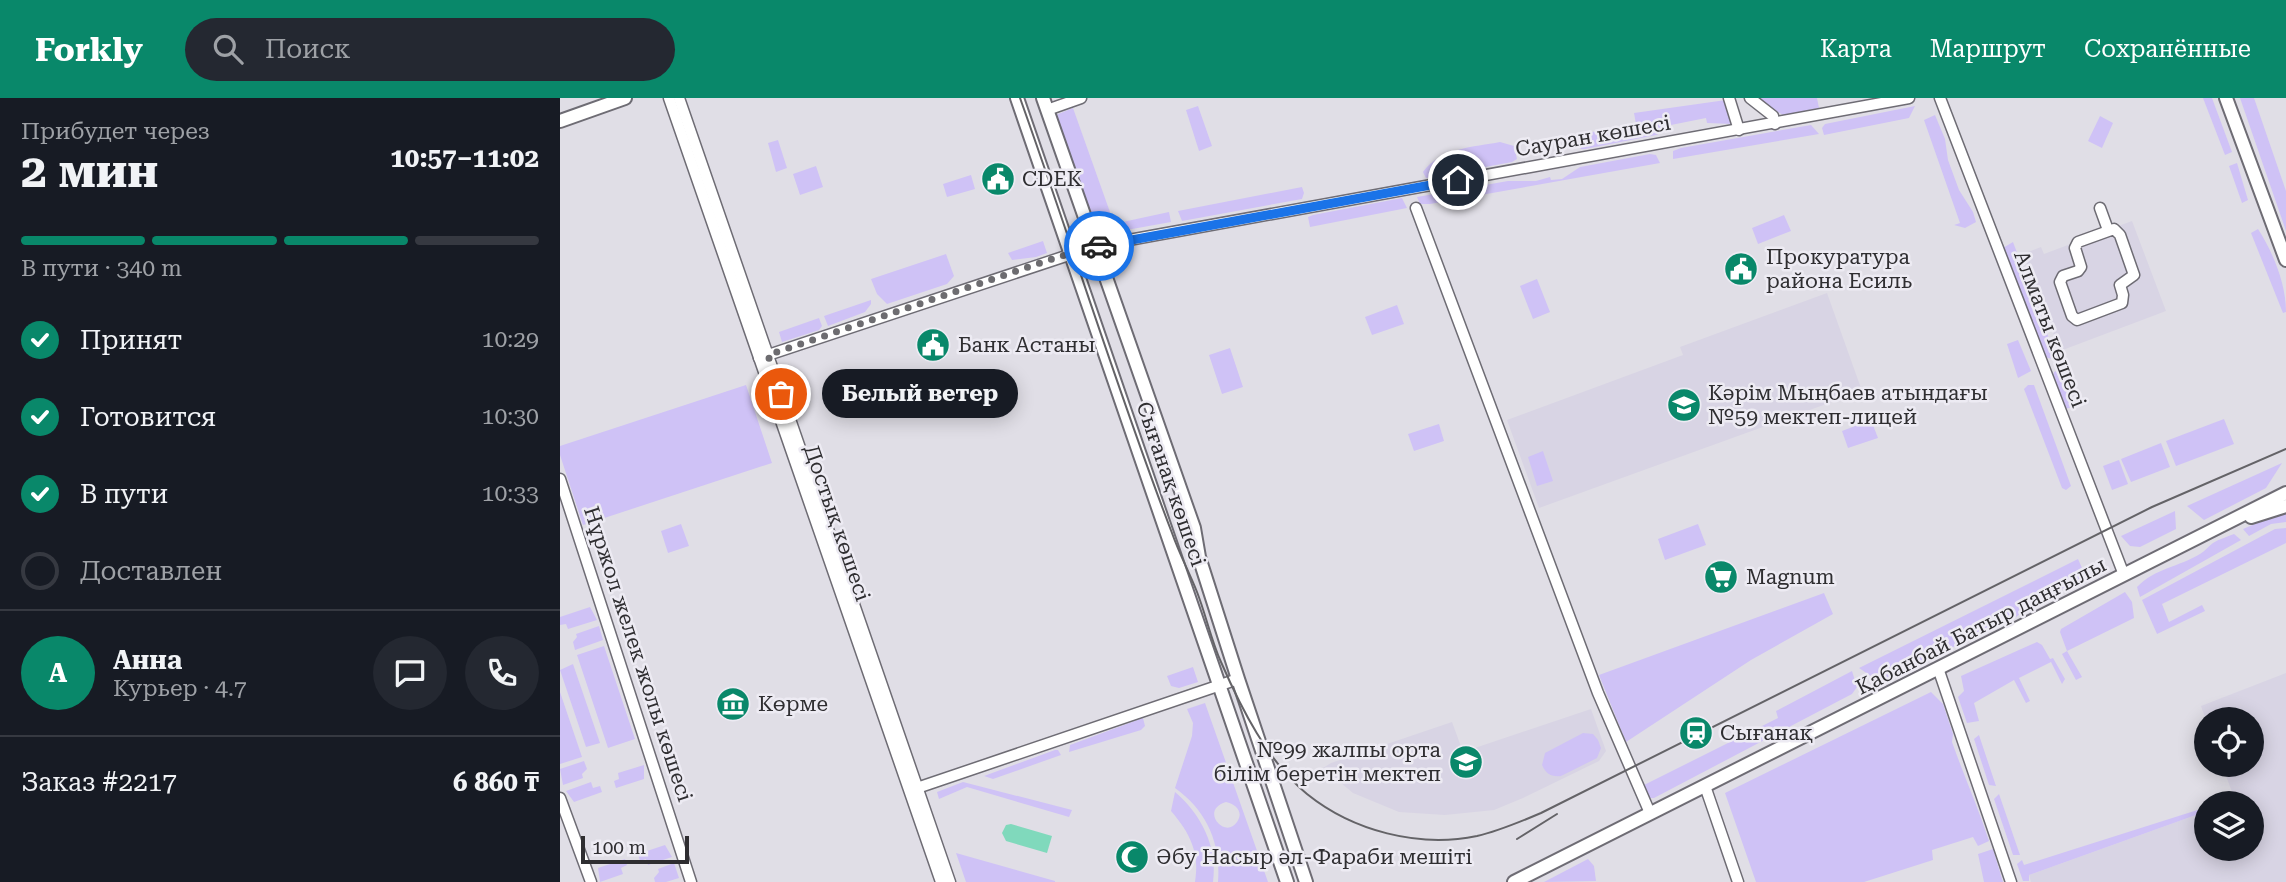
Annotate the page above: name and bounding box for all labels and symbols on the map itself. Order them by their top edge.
street label: Сауран көшесі [1514,110,1673,161]
pin [1428,150,1488,210]
public building icon: CDEK [979,160,1017,198]
place label: CDEK [1022,167,1082,191]
courier [1064,211,1134,281]
place label: Прокуратура района Есиль [1766,245,1912,293]
street label: Алматы көшесі [2009,247,2091,411]
public building icon: Прокуратура района Есиль [1722,250,1760,288]
public building icon: Банк Астаны [914,326,952,364]
place label: Банк Астаны [958,333,1095,357]
pin [751,364,811,424]
callout: Белый ветер [823,370,1019,418]
place label: Кәрім Мыңбаев атындағы №59 мектеп-лицей [1708,381,1988,429]
school or university icon: Кәрім Мыңбаев атындағы №59 мектеп-лицей [1665,386,1703,424]
street label: Сығанақ көшесі [1132,398,1211,570]
street label: Достық көшесі [799,442,875,605]
street label: Нұржол желек жолы көшесі [579,503,697,805]
street label: Қабанбай Батыр даңғылы [1852,552,2110,700]
supermarket icon: Magnum [1702,558,1740,596]
place label: Magnum [1746,565,1835,589]
museum icon: Көрме [714,685,752,723]
place label: Көрме [758,692,828,716]
station icon: Сығанақ [1677,714,1715,752]
place label: Сығанақ [1720,721,1813,745]
place label: №99 жалпы орта білім беретін мектеп [1214,738,1442,786]
school or university icon: №99 жалпы орта білім беретін мектеп [1447,743,1485,781]
scale bar [581,833,690,865]
mosque icon: Әбу Насыр әл-Фараби мешіті [1113,838,1151,876]
place label: Әбу Насыр әл-Фараби мешіті [1156,845,1473,869]

